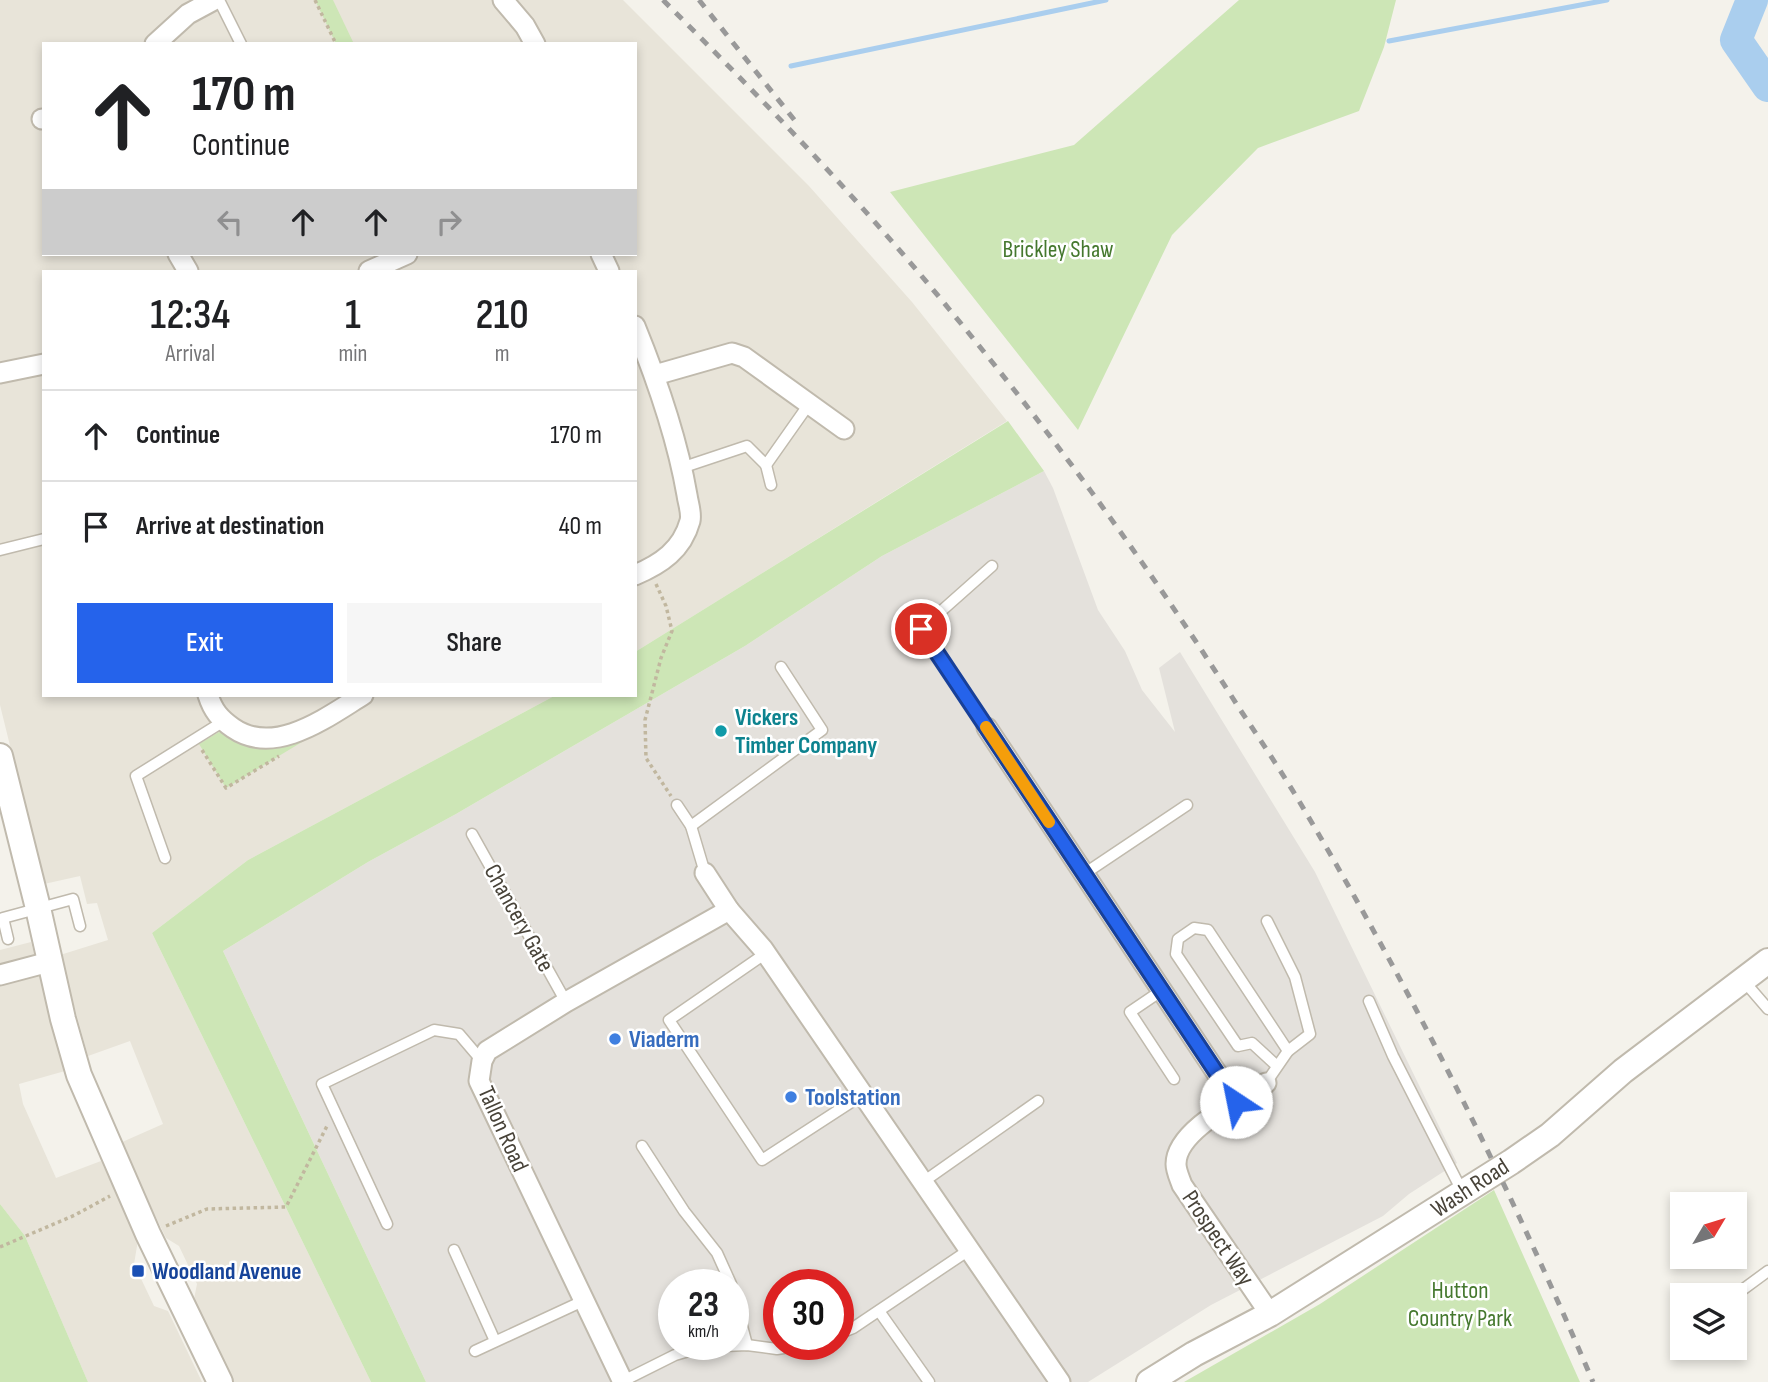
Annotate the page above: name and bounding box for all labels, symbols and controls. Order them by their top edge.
text: 170 m [192,66,296,125]
icon: ahead [77,70,168,161]
text: Continue [192,126,290,165]
icon: left [211,203,249,241]
icon: ahead [284,203,322,241]
icon: ahead [357,203,395,241]
icon: right [430,203,468,241]
park label: Brickley Shaw [1003,235,1113,264]
text: 12:34 [150,290,230,341]
text: 1 [345,290,361,341]
text: 210 [476,290,529,341]
text: Arrival [166,340,215,368]
text: min [338,340,367,368]
text: m [495,340,510,368]
icon: ahead [77,417,115,455]
text: Continue [136,420,220,451]
text: 170 m [550,420,602,451]
icon: arrive [77,508,115,546]
text: Arrive at destination [136,511,324,542]
text: 40 m [559,511,602,542]
pin [891,599,951,659]
button: Exit [77,603,333,683]
button: Share [347,603,602,683]
icon: arrive [902,610,940,648]
place label: Vickers Timber Company [735,703,877,760]
marker: Vickers Timber Company [713,723,729,739]
street label: Chancery Gate [478,859,560,977]
place label: Viaderm [629,1025,700,1054]
marker: Viaderm [607,1031,623,1047]
position arrow [1199,1065,1273,1139]
street label: Tallon Road [471,1082,535,1176]
place label: Toolstation [805,1083,901,1112]
marker: Toolstation [783,1089,799,1105]
street label: Wash Road [1426,1152,1514,1224]
street label: Prospect Way [1176,1185,1260,1291]
north arrow [1670,1192,1746,1269]
map controls [1670,1192,1747,1360]
place label: Woodland Avenue [152,1257,302,1286]
marker: Woodland Avenue [130,1263,146,1279]
speed limit sign: 30 [763,1269,854,1360]
park label: Hutton Country Park [1408,1276,1512,1333]
button: layers [1670,1283,1747,1360]
text: 23 [688,1284,719,1327]
text: km/h [688,1321,719,1342]

